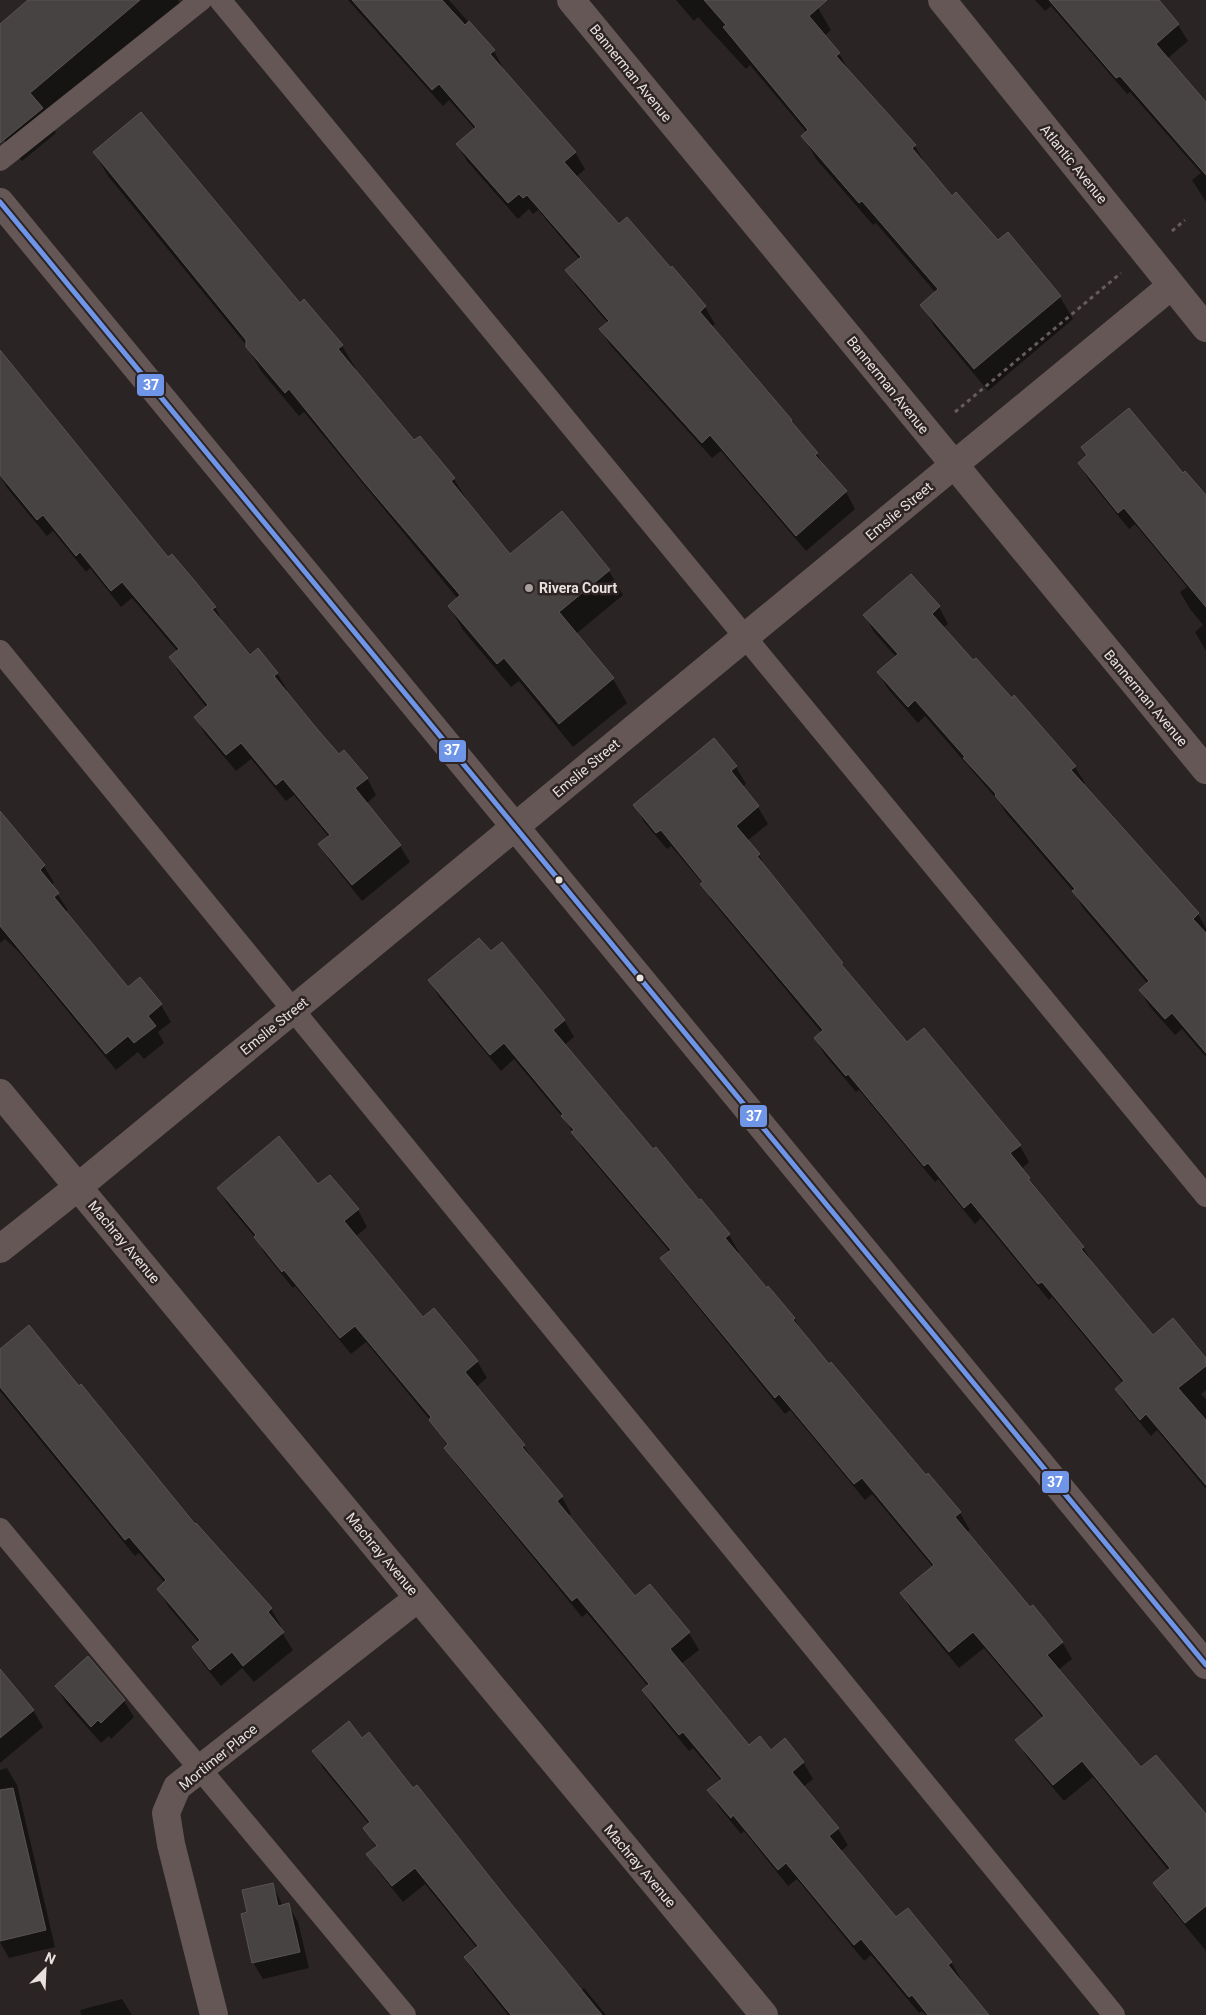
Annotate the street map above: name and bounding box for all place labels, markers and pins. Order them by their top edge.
place label: Rivera Court [539,580,617,596]
marker: Rivera Court [523,582,535,594]
unlabelled marker [554,875,564,885]
unlabelled marker [635,973,645,983]

